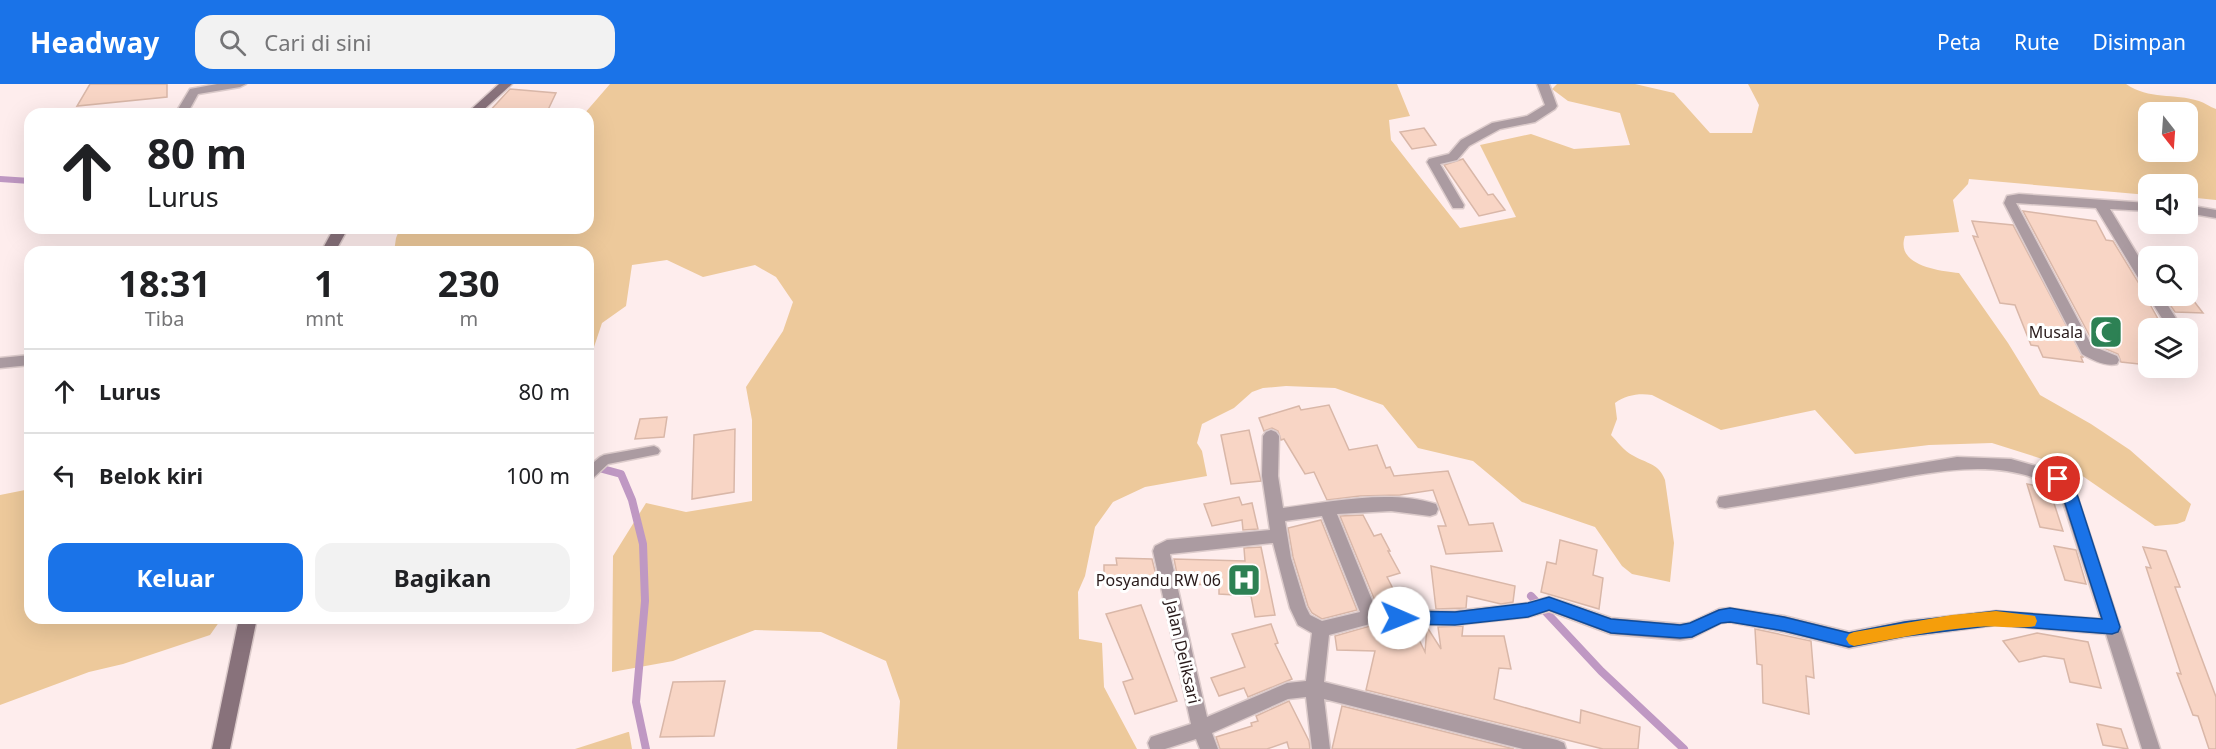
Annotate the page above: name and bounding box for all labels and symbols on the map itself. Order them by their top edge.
north arrow [2138,102,2198,162]
mosque icon: Musala [2088,314,2124,350]
place label: Musala [2029,321,2083,343]
pin [2032,453,2083,504]
hospital icon: Posyandu RW 06 [1226,562,1262,598]
place label: Posyandu RW 06 [1096,569,1221,591]
position arrow [1367,586,1431,650]
street label: Jalan Deliksari [1160,596,1206,706]

